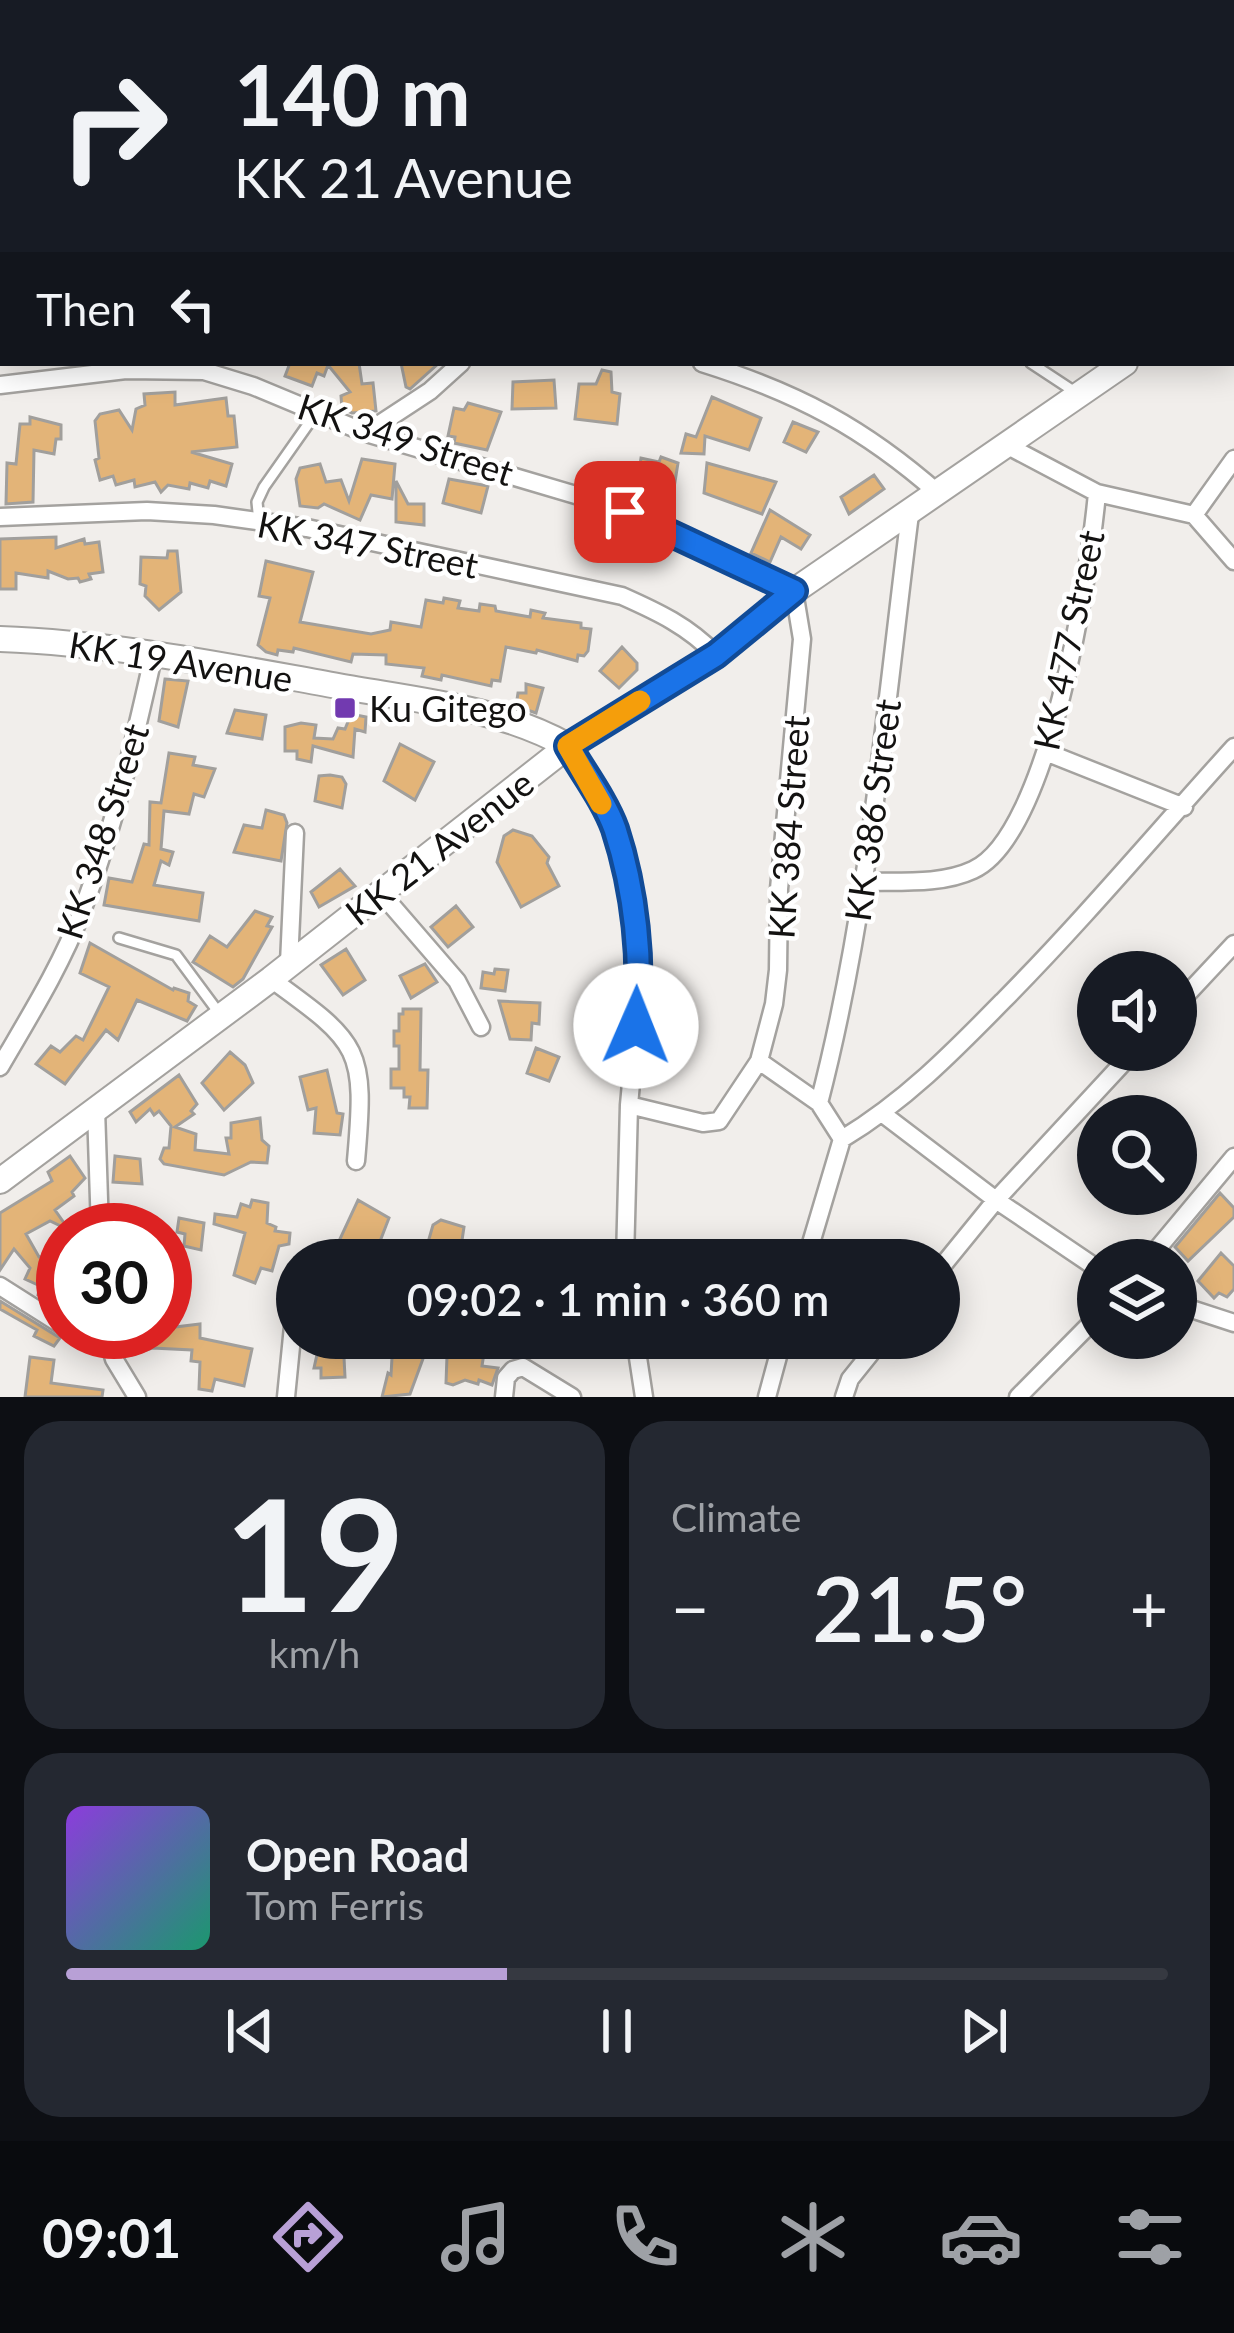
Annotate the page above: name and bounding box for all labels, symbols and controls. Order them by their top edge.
text: 140 m [234,43,471,144]
icon: right [36,48,192,204]
text: KK 21 Avenue [234,145,573,210]
icon: left [160,276,226,342]
text: Then [36,282,136,336]
street label: KK 349 Street [293,384,519,494]
pin [574,461,676,563]
icon: arrive [592,479,658,545]
street label: KK 347 Street [254,501,482,587]
street label: KK 477 Street [1023,526,1113,754]
street label: KK 19 Avenue [66,622,296,700]
place label: Ku Gitego [369,686,527,730]
marker: Ku Gitego [332,695,358,721]
street label: KK 386 Street [835,696,909,924]
street label: KK 384 Street [758,714,818,940]
street label: KK 348 Street [47,718,157,944]
street label: KK 21 Avenue [336,760,542,934]
map controls [1077,951,1197,1359]
button: sound [1077,951,1197,1071]
position arrow [573,963,699,1089]
button: search [1077,1095,1197,1215]
speed limit sign: 30 [36,1203,192,1359]
button: layers [1077,1239,1197,1359]
text: 09:02 · 1 min · 360 m [407,1272,829,1326]
text: 19 [224,1458,405,1645]
text: Climate [671,1494,801,1540]
text: 21.5° [812,1553,1027,1661]
text: − [671,1568,709,1647]
text: + [1130,1568,1168,1647]
text: km/h [269,1630,360,1676]
text: Open Road [246,1828,470,1882]
text: Tom Ferris [246,1882,424,1928]
icon: previous [217,1998,283,2064]
icon: pause [584,1998,650,2064]
icon: next [951,1998,1017,2064]
icon: directions [266,2195,350,2279]
icon: music [434,2195,518,2279]
icon: phone [603,2195,687,2279]
icon: climate [771,2195,855,2279]
icon: car [939,2195,1023,2279]
icon: filters [1108,2195,1192,2279]
text: 09:01 [42,2205,181,2270]

